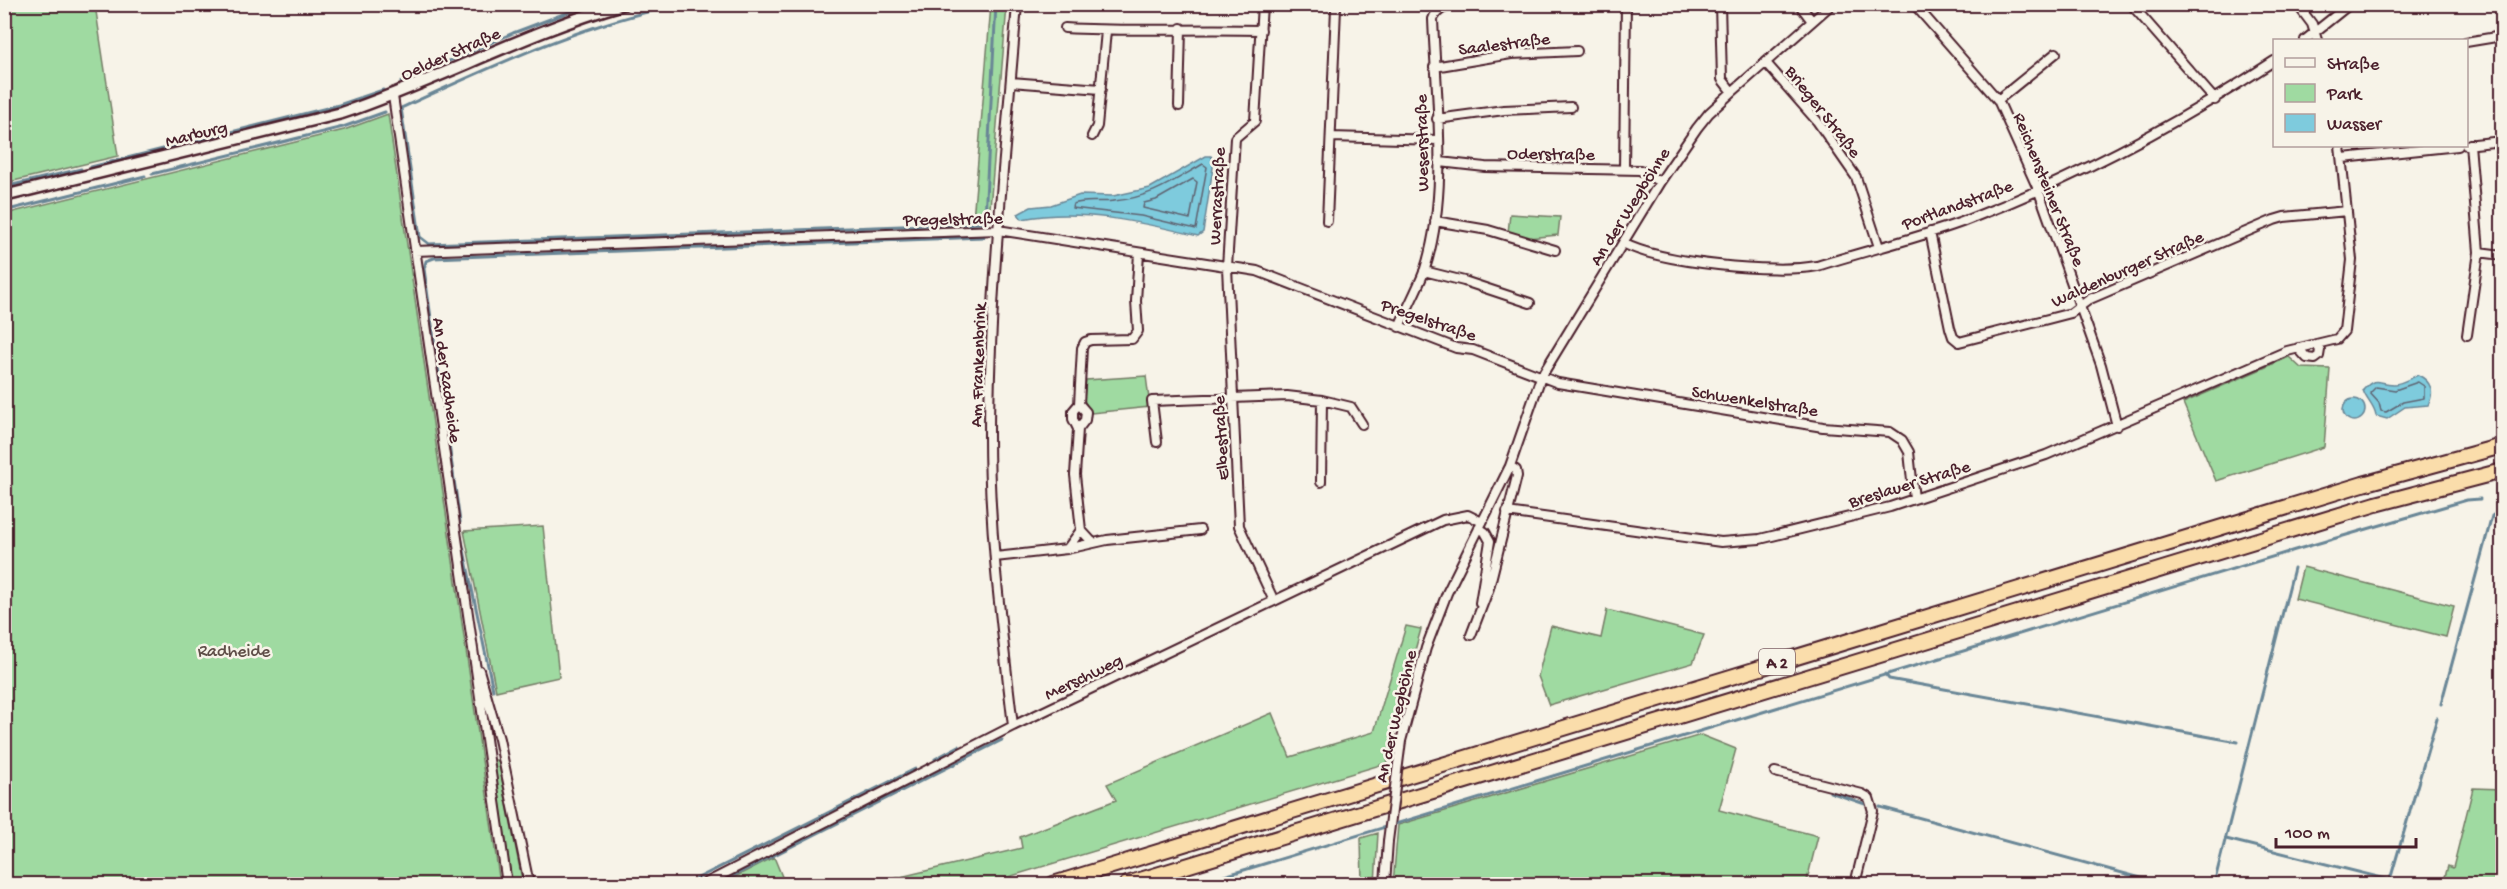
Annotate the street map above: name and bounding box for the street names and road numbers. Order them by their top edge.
street label: Oelder Straße [398,24,505,87]
street label: Saalestraße [1457,29,1552,62]
street label: Brieger Straße [1779,61,1865,163]
street label: Weserstraße [1412,93,1435,192]
street label: Reichensteiner Straße [2007,110,2088,271]
street label: Marburg [163,118,230,153]
street label: Oderstraße [1507,144,1596,167]
street label: An der Wegböhne [1586,144,1676,270]
street label: Werrastraße [1205,146,1232,246]
street label: Portlandstraße [1899,176,2017,237]
street label: Pregelstraße [902,209,1004,232]
street label: Waldenburger Straße [2049,227,2208,313]
street label: Pregelstraße [1377,295,1479,348]
street label: Am Frankenbrink [967,301,992,427]
street label: An der Radheide [426,316,465,445]
street label: Schwenkelstraße [1690,382,1820,423]
street label: Elbestraße [1210,394,1235,481]
street label: Breslauer Straße [1845,457,1974,514]
street label: An der Wegböhne [1372,648,1423,785]
road number: A 2 [1759,649,1795,675]
street label: Merschweg [1042,650,1126,706]

